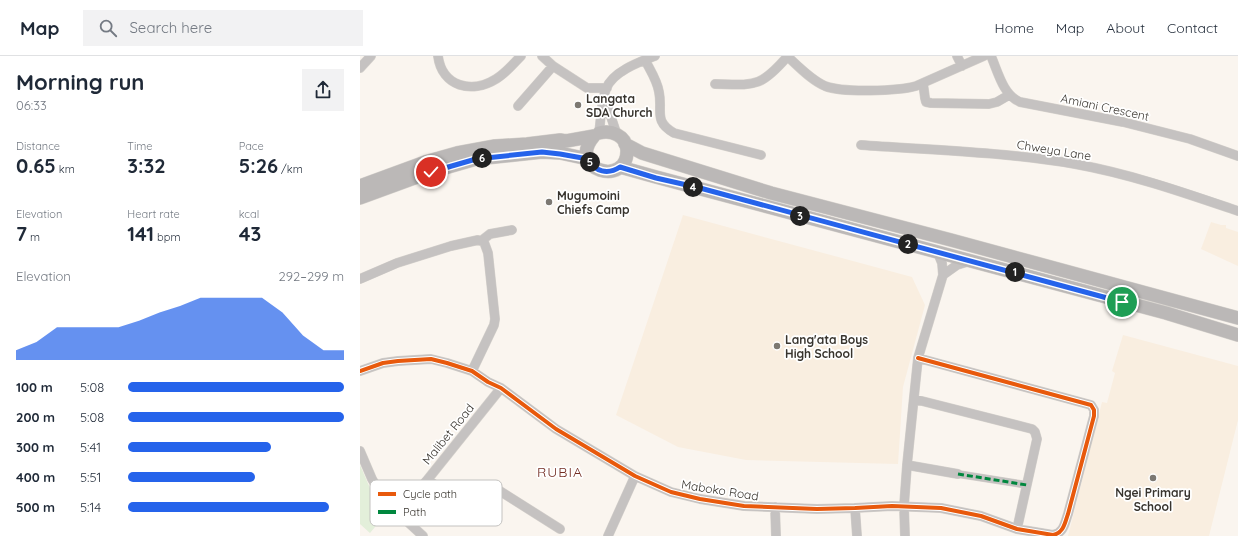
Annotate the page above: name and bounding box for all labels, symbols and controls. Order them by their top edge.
search box [83,10,363,46]
text: Map [20,16,59,40]
icon: search [97,17,119,39]
text: Search here [129,18,212,37]
text: Home [995,19,1034,37]
text: Map [1056,19,1084,37]
text: About [1106,19,1145,37]
text: Contact [1167,19,1218,37]
text: Morning run [16,68,144,96]
button: share [302,69,344,111]
street label: Amiani Crescent [1059,90,1151,124]
place label: Langata SDA Church [586,91,653,120]
text: 06:33 [16,97,47,113]
marker: Langata SDA Church [573,100,583,110]
street label: Chweya Lane [1016,137,1092,163]
text: Distance [16,139,60,153]
text: Time [127,139,153,153]
text: Pace [239,139,264,153]
pin: 6 [472,148,492,168]
text: 6 [479,151,485,165]
pin: 5 [580,152,600,172]
text: 0.65 [16,153,56,178]
text: 3:32 [127,153,166,178]
text: 5:26 [239,153,278,178]
pin [414,155,448,189]
text: 5 [587,155,593,169]
icon: check [420,161,442,183]
text: km [56,162,75,176]
text: /km [278,162,303,176]
pin: 4 [683,177,703,197]
text: 4 [690,180,696,194]
place label: Mugumoini Chiefs Camp [557,188,630,217]
marker: Mugumoini Chiefs Camp [544,197,554,207]
pin: 3 [790,206,810,226]
text: Elevation [16,207,62,221]
text: Heart rate [127,207,180,221]
text: kcal [239,207,259,221]
text: 3 [797,209,803,223]
text: 7 [16,221,27,246]
text: 141 [127,221,154,246]
text: 43 [239,221,261,246]
text: m [27,230,40,244]
text: bpm [154,230,180,244]
pin: 2 [898,234,918,254]
text: 2 [905,237,911,251]
pin: 1 [1005,262,1025,282]
text: 1 [1013,265,1017,279]
text: Elevation [16,268,71,284]
text: 292–299 m [279,268,344,284]
pin [1105,285,1139,319]
icon: arrive [1111,291,1133,313]
place label: Lang'ata Boys High School [785,332,868,361]
marker: Lang'ata Boys High School [772,341,782,351]
text: 100 m [16,379,53,395]
text: 5:08 [80,379,104,395]
street label: Malibet Road [419,401,477,467]
text: 200 m [16,409,55,425]
text: 5:08 [80,409,104,425]
text: 300 m [16,439,55,455]
text: 5:41 [80,439,101,455]
district label: RUBIA [537,463,583,481]
text: 400 m [16,469,55,485]
text: 5:51 [80,469,101,485]
marker: Ngei Primary School [1148,473,1158,483]
street label: Maboko Road [680,476,760,504]
legend [370,480,502,526]
place label: Ngei Primary School [1115,485,1191,514]
text: Cycle path [403,487,457,501]
text: 500 m [16,499,55,515]
text: 5:14 [80,499,101,515]
text: Path [403,505,426,519]

